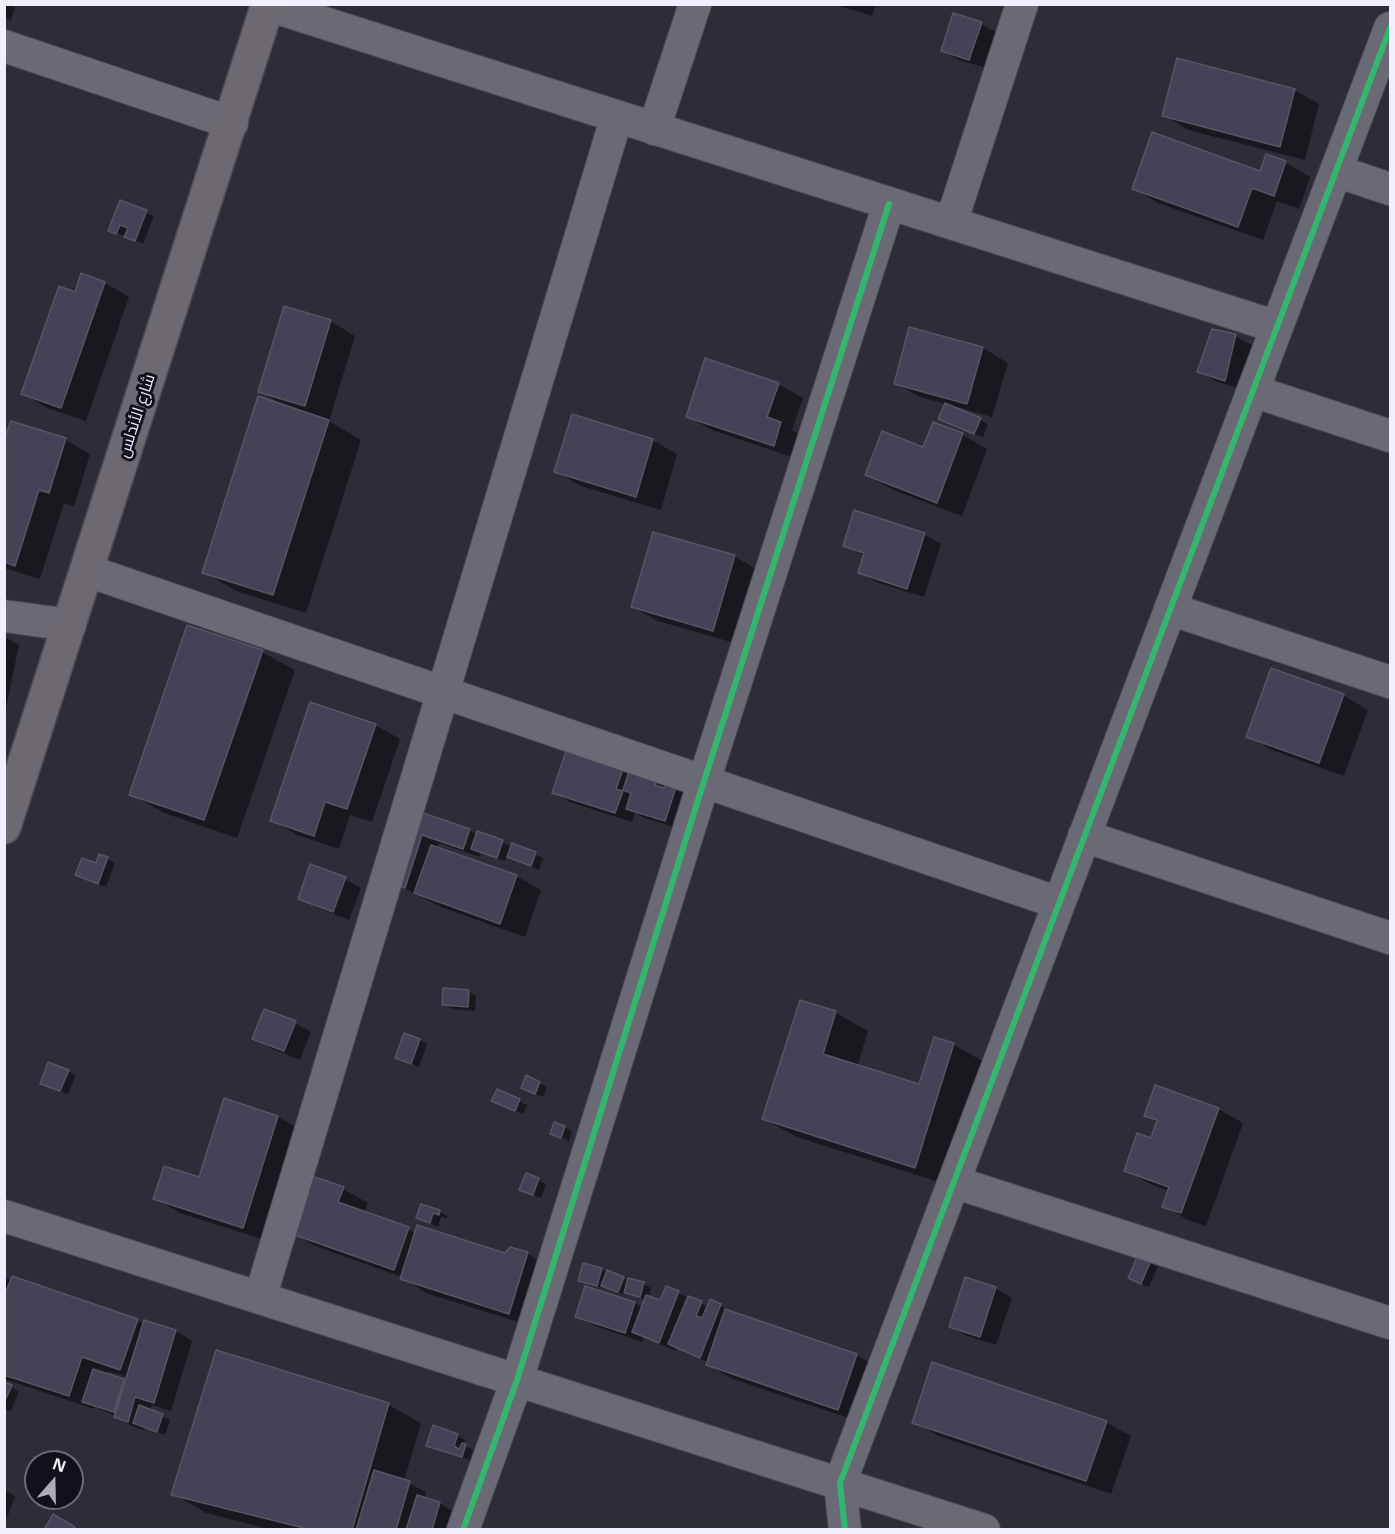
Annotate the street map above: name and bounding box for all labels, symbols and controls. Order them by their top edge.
street label: شارع الأندلس [114,372,160,460]
north arrow [24,1450,84,1510]
text: N [50,1452,69,1478]

